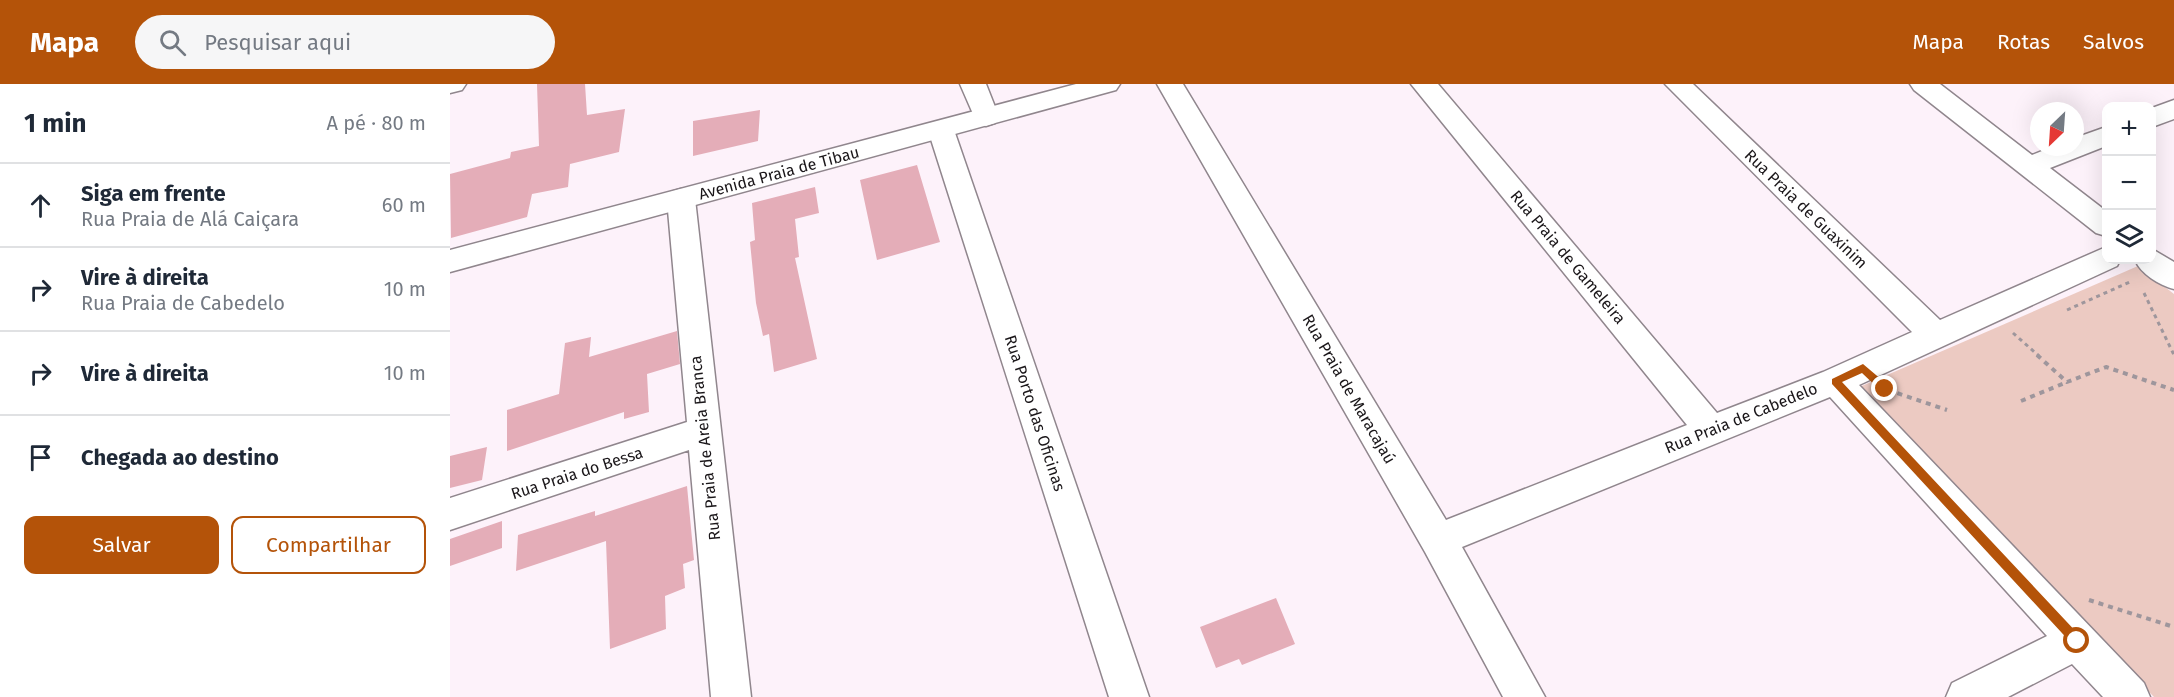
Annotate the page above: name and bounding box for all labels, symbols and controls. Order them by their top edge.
search box [135,15,555,69]
text: Mapa [30,26,99,59]
icon: search [156,26,189,59]
text: Pesquisar aqui [204,29,351,56]
text: Mapa [1913,29,1964,55]
text: Rotas [1997,29,2050,55]
text: Salvos [2083,29,2144,55]
north arrow [2030,102,2084,156]
map controls [2102,102,2156,264]
button: + [2102,102,2156,156]
text: 1 min [24,108,87,139]
text: A pé · 80 m [326,111,426,135]
street label: Avenida Praia de Tibau [697,142,861,204]
street label: Rua Praia de Guaxinim [1741,145,1871,273]
button: − [2102,156,2156,210]
text: Siga em frente [81,180,226,207]
street label: Rua Praia de Gameleira [1507,186,1629,328]
icon: ahead [24,189,57,222]
text: 60 m [382,193,426,217]
text: Rua Praia de Alá Caiçara [81,207,299,231]
button: layers [2102,210,2156,264]
text: Vire à direita [81,264,209,291]
icon: right [24,273,57,306]
text: 10 m [384,277,426,301]
text: Rua Praia de Cabedelo [81,291,285,315]
street label: Rua Praia de Maracajaú [1298,311,1400,467]
street label: Rua Porto das Oficinas [1001,333,1069,493]
street label: Rua Praia de Areia Branca [686,355,724,541]
icon: right [24,357,57,390]
text: Vire à direita [81,360,209,387]
text: 10 m [384,361,426,385]
route end [1871,375,1897,401]
street label: Rua Praia de Cabedelo [1662,379,1820,457]
icon: arrive [24,441,57,474]
street label: Rua Praia do Bessa [509,443,645,503]
text: Chegada ao destino [81,444,279,471]
button: Salvar [24,516,219,574]
button: Compartilhar [231,516,426,574]
route start [2063,627,2089,653]

